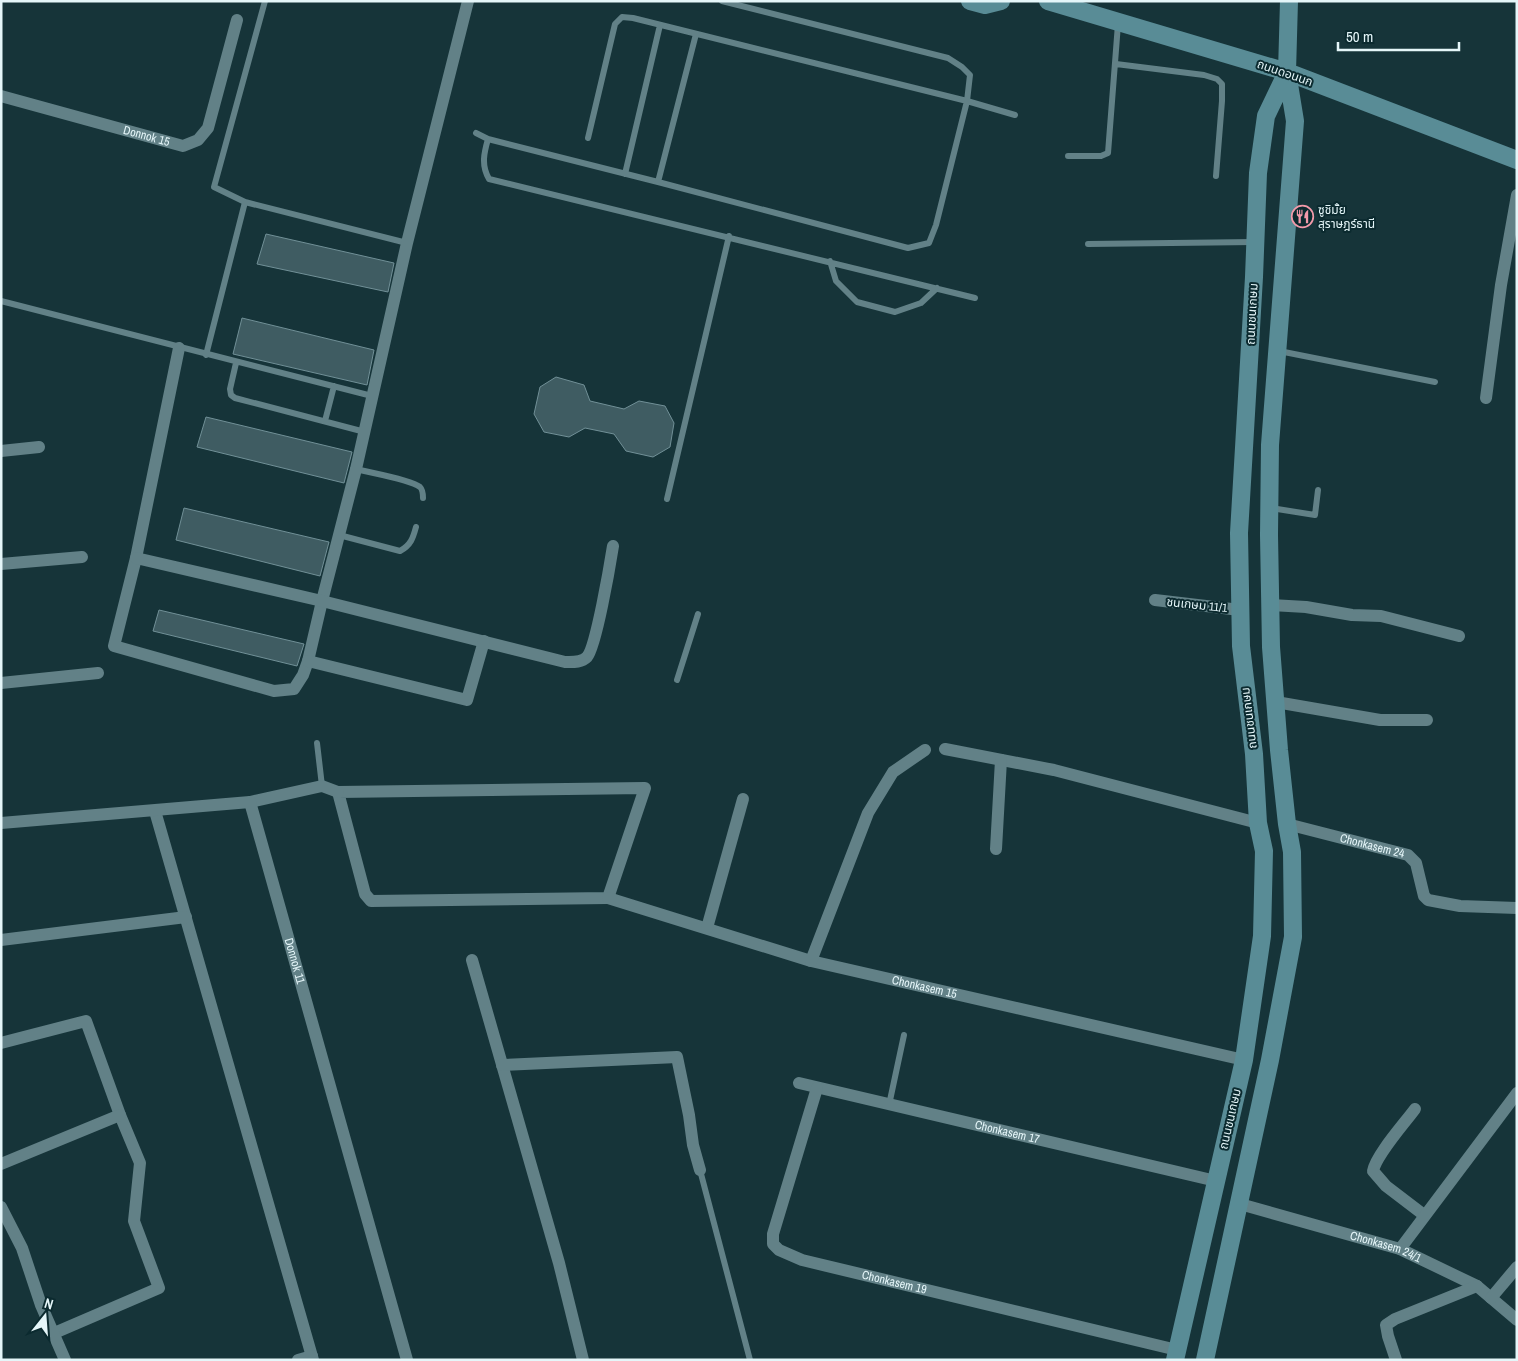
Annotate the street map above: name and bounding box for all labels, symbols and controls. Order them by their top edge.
scale bar [1338,20,1459,52]
text: 50 m [1346,26,1373,47]
street label: ถนนดอนนก [1255,56,1315,90]
street label: Donnok 15 [121,122,172,150]
place label: ซูชิมั้ย สุราษฎร์ธานี [1318,202,1375,232]
restaurant icon: ซูชิมั้ย สุราษฎร์ธานี [1290,205,1314,229]
street label: ถนนชนเกษม [1242,283,1262,345]
street label: ชนเกษม 11/1 [1166,594,1229,616]
street label: ถนนชนเกษม [1237,686,1261,750]
street label: Chonkasem 24 [1338,830,1407,862]
street label: Donnok 11 [281,936,309,986]
street label: Chonkasem 15 [890,972,959,1002]
street label: ถนนชนเกษม [1215,1087,1245,1151]
street label: Chonkasem 17 [973,1117,1042,1147]
street label: Chonkasem 24/1 [1348,1227,1425,1266]
street label: Chonkasem 19 [860,1267,928,1298]
north arrow [20,1291,70,1341]
text: N [42,1294,55,1313]

